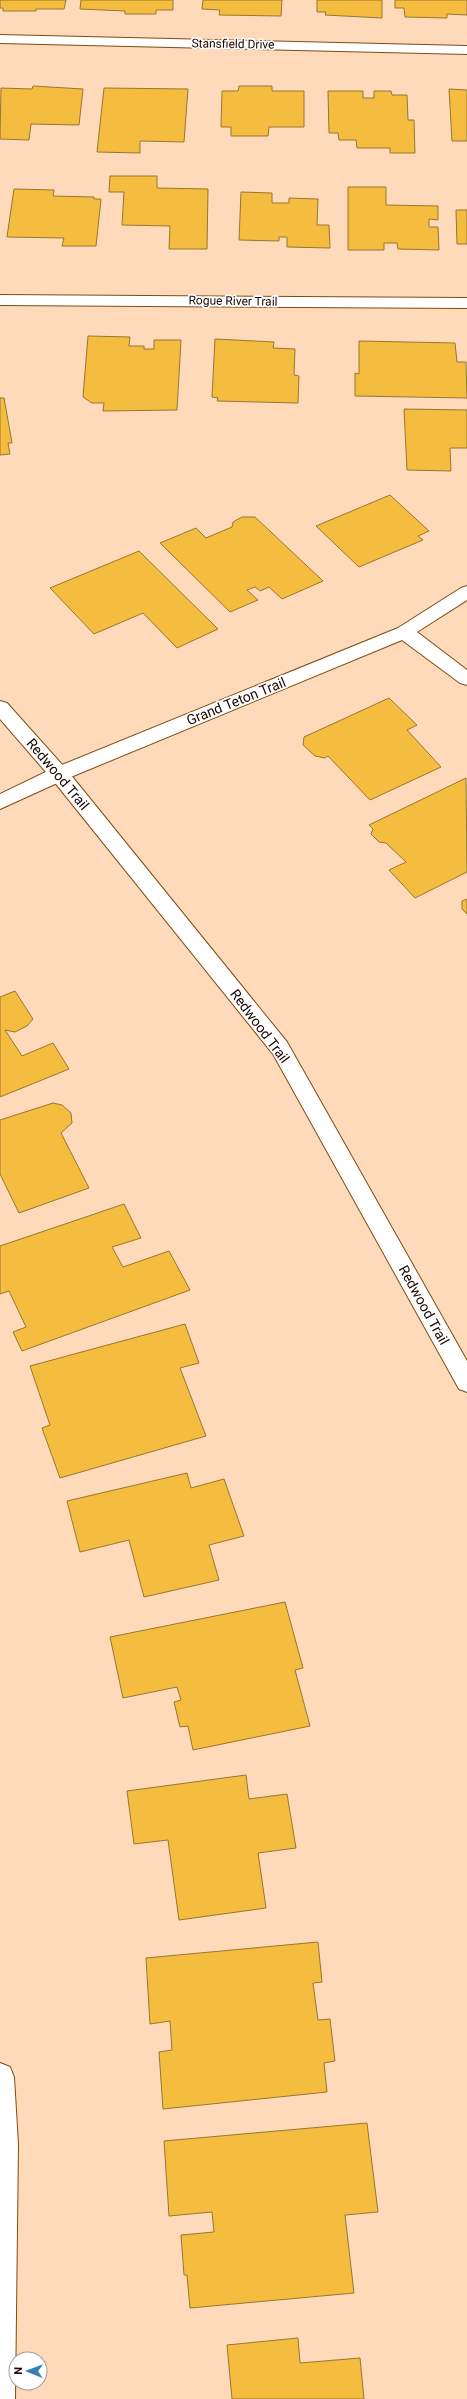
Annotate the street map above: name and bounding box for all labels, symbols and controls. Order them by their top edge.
street label: Stansfield Drive [191,36,275,52]
street label: Rogue River Trail [188,293,278,309]
street label: Grand Teton Trail [184,674,288,728]
street label: Redwood Trail [24,735,92,813]
street label: Redwood Trail [227,986,293,1066]
street label: Redwood Trail [396,1263,452,1347]
north arrow [8,2351,48,2391]
text: N [12,2367,25,2375]

